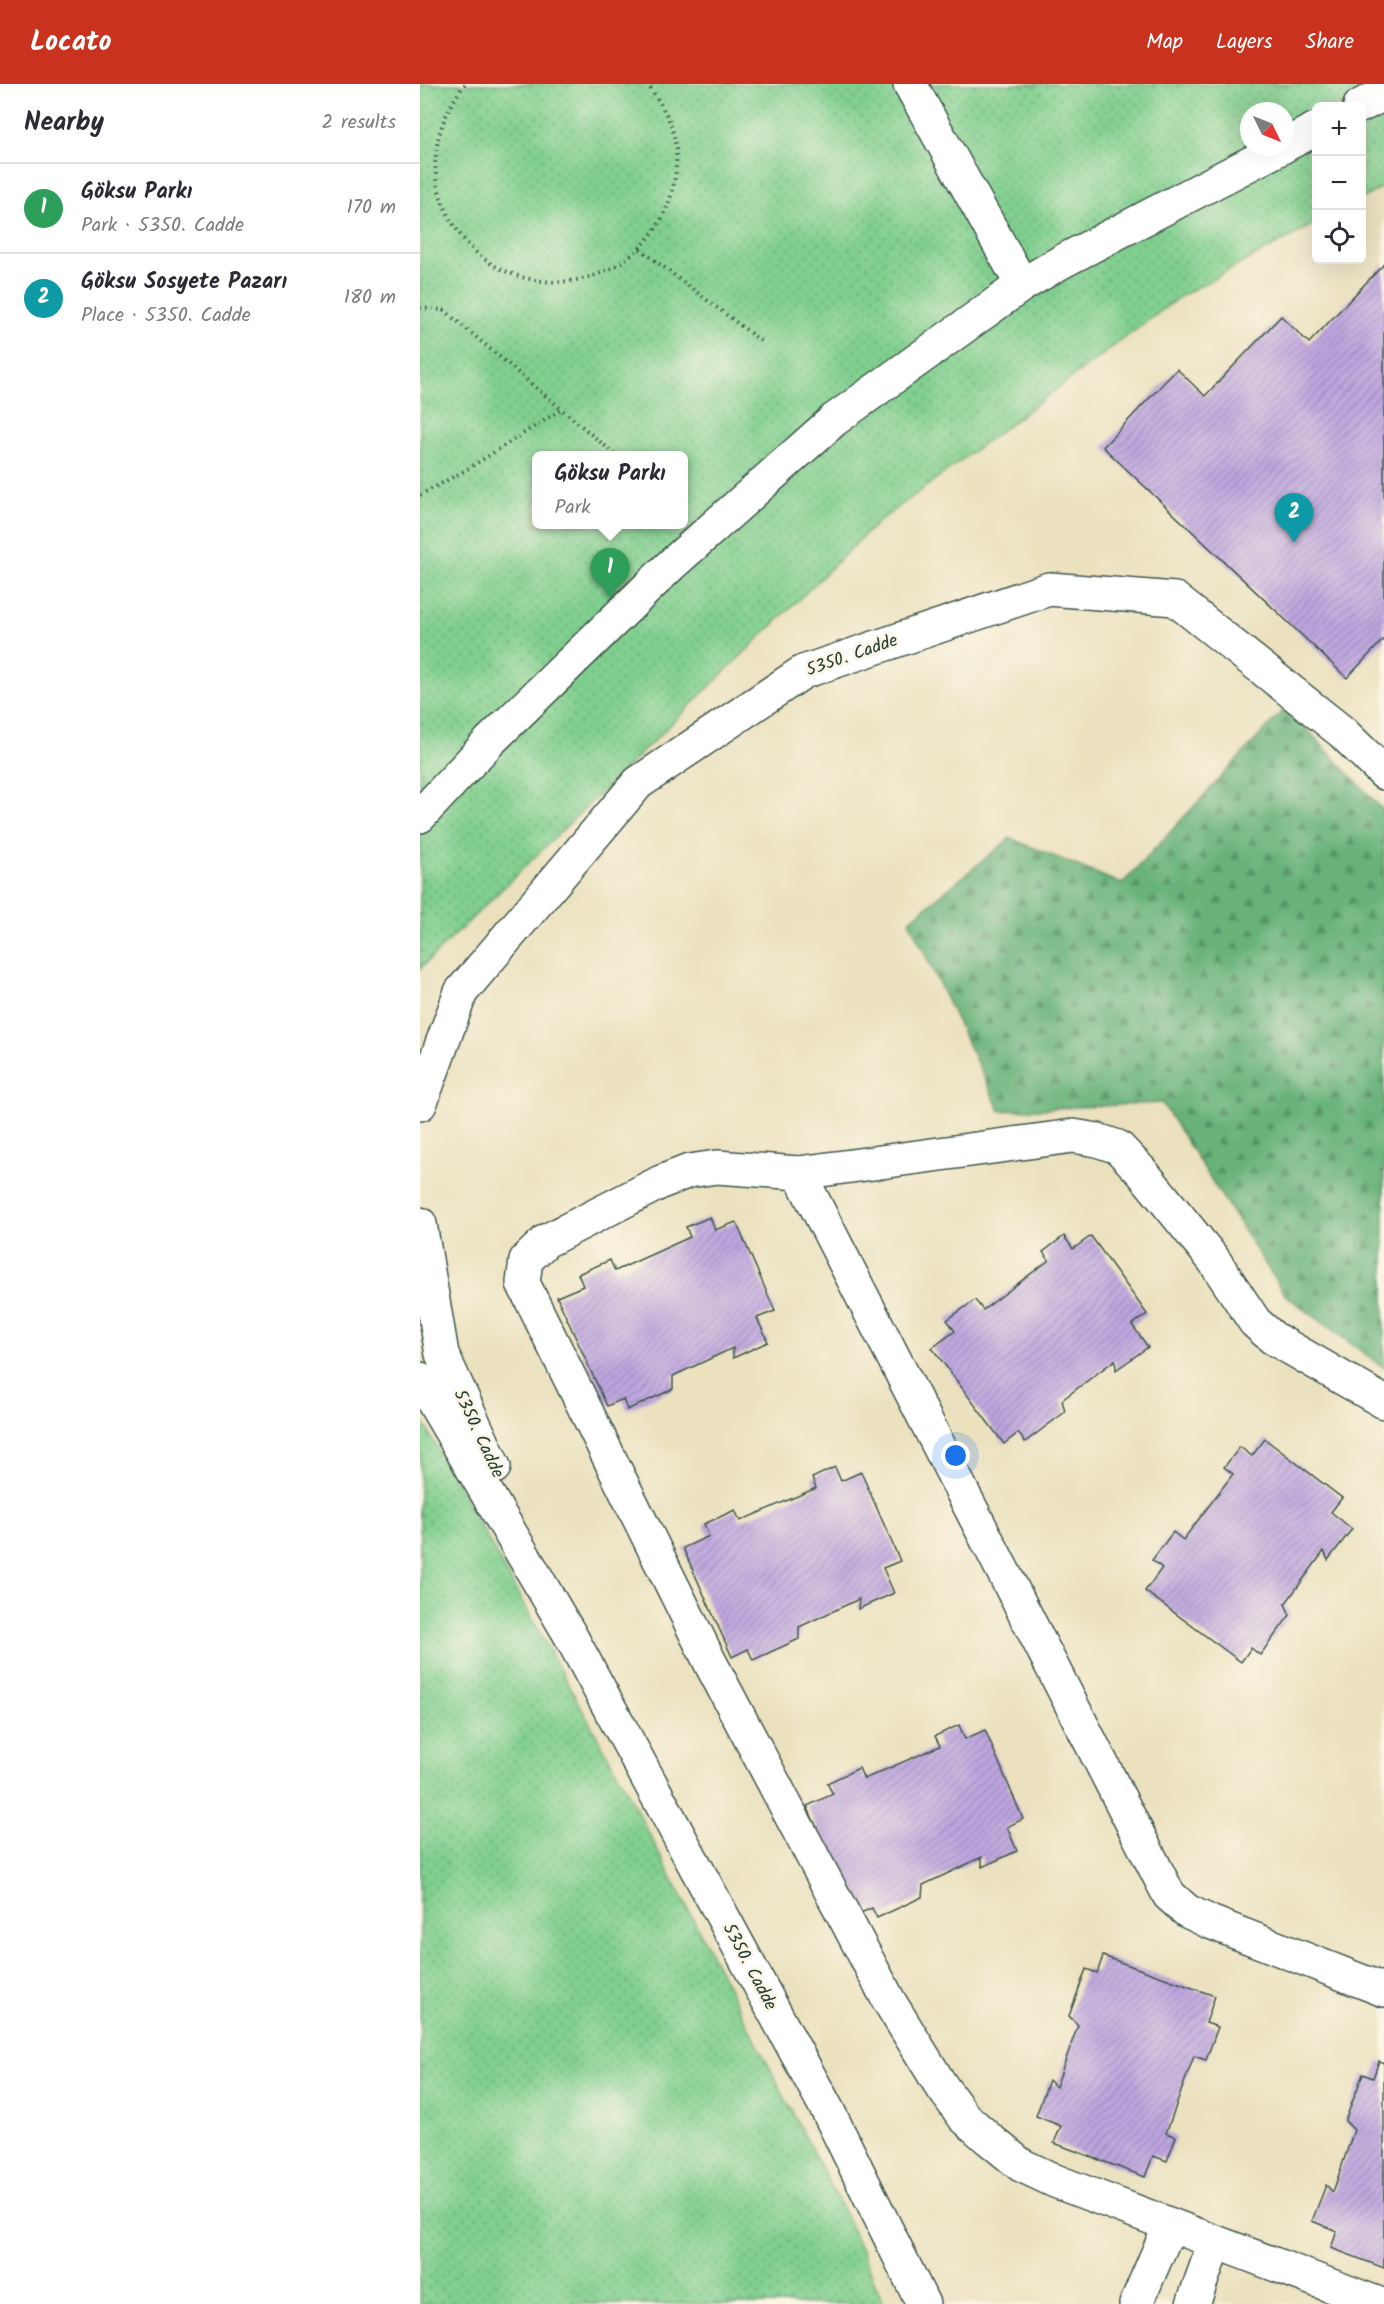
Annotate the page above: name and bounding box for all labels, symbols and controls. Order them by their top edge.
text: Locato [30,20,111,65]
text: Map [1146,26,1183,59]
text: Layers [1216,26,1272,59]
text: Share [1305,26,1354,59]
text: Nearby [24,102,104,144]
north arrow [1240,102,1294,156]
map controls [1312,102,1366,264]
button: + [1312,102,1366,156]
text: 2 results [321,107,396,139]
button: − [1312,156,1366,210]
text: Göksu Parkı [81,175,192,210]
text: 1 [40,192,47,224]
text: 170 m [347,192,396,224]
text: Park · 5350. Cadde [81,210,244,242]
button: locate [1312,210,1366,264]
text: Göksu Sosyete Pazarı [81,265,287,300]
text: 2 [38,282,49,314]
text: 180 m [344,282,396,314]
text: Place · 5350. Cadde [81,300,251,332]
popup [532,451,688,529]
text: Göksu Parkı [554,457,666,492]
text: Park [554,492,591,524]
pin: 2 [1274,494,1314,543]
pin: 1 [590,548,630,598]
street label: 5350. Cadde [802,627,902,685]
street label: 5350. Cadde [445,1385,511,1483]
your location [941,1441,970,1470]
street label: 5350. Cadde [714,1918,784,2016]

